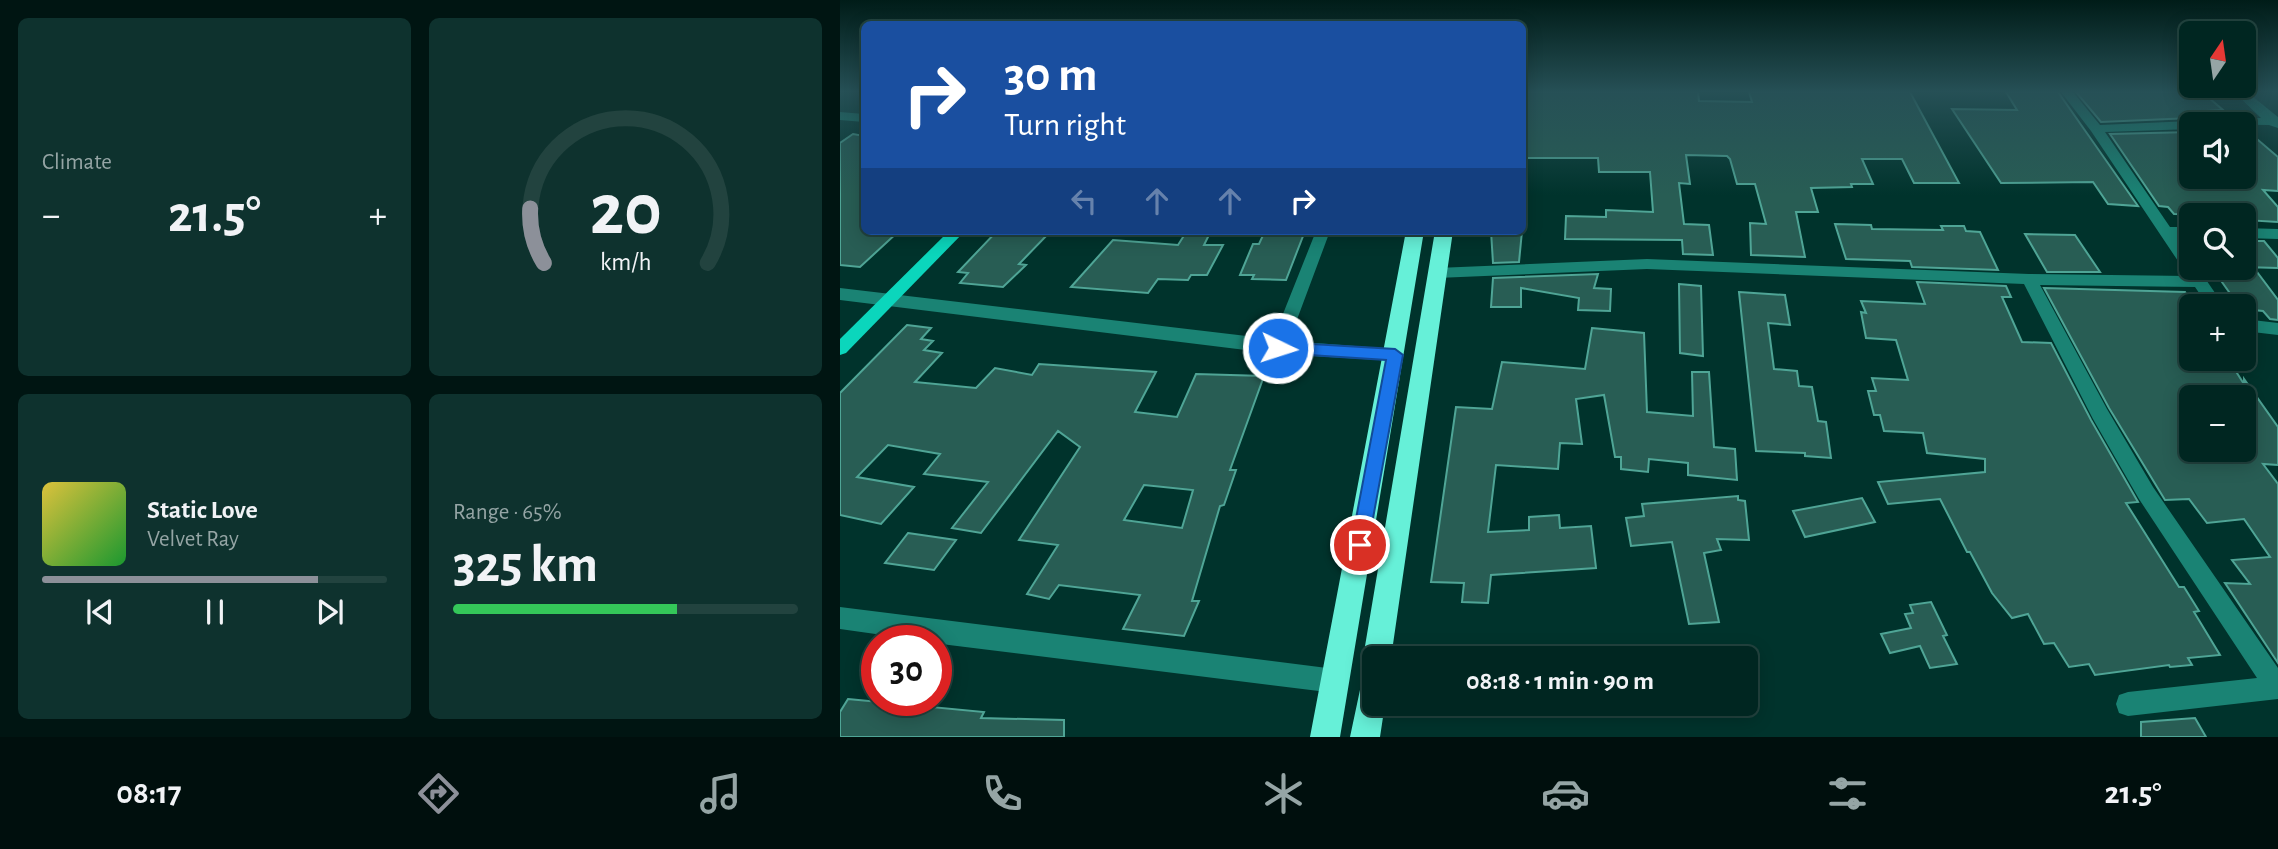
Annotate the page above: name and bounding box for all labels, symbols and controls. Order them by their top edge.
north arrow [2179,21,2256,98]
map controls [2179,21,2256,462]
icon: right [889,49,980,140]
text: 30 m [1004,51,1098,100]
text: Turn right [1004,109,1126,141]
button: sound [2179,112,2256,189]
text: Climate [42,151,112,174]
text: 20 [589,175,662,248]
icon: left [1065,182,1103,220]
icon: ahead [1138,182,1176,220]
icon: ahead [1211,182,1249,220]
icon: right [1284,182,1322,220]
text: 21.5° [168,189,261,241]
text: − [42,197,60,235]
text: + [369,197,387,235]
button: search [2179,203,2256,280]
text: km/h [600,250,651,275]
button: + [2179,294,2256,371]
position arrow [1241,311,1315,385]
button: − [2179,385,2256,462]
text: Static Love [147,497,258,523]
text: Range · 65% [453,501,562,524]
pin [1330,515,1390,575]
icon: arrive [1341,526,1379,564]
text: Velvet Ray [147,528,239,551]
text: 325 km [453,539,598,591]
icon: previous [81,593,119,631]
icon: pause [196,593,234,631]
icon: next [311,593,349,631]
speed limit sign: 30 [861,625,952,716]
text: 08:18 · 1 min · 90 m [1466,668,1654,694]
icon: directions [414,769,463,818]
icon: music [696,769,745,818]
icon: phone [978,769,1027,818]
icon: climate [1259,769,1308,818]
icon: car [1541,769,1590,818]
icon: filters [1823,769,1872,818]
text: 08:17 [116,777,181,809]
text: 21.5° [2105,777,2162,809]

